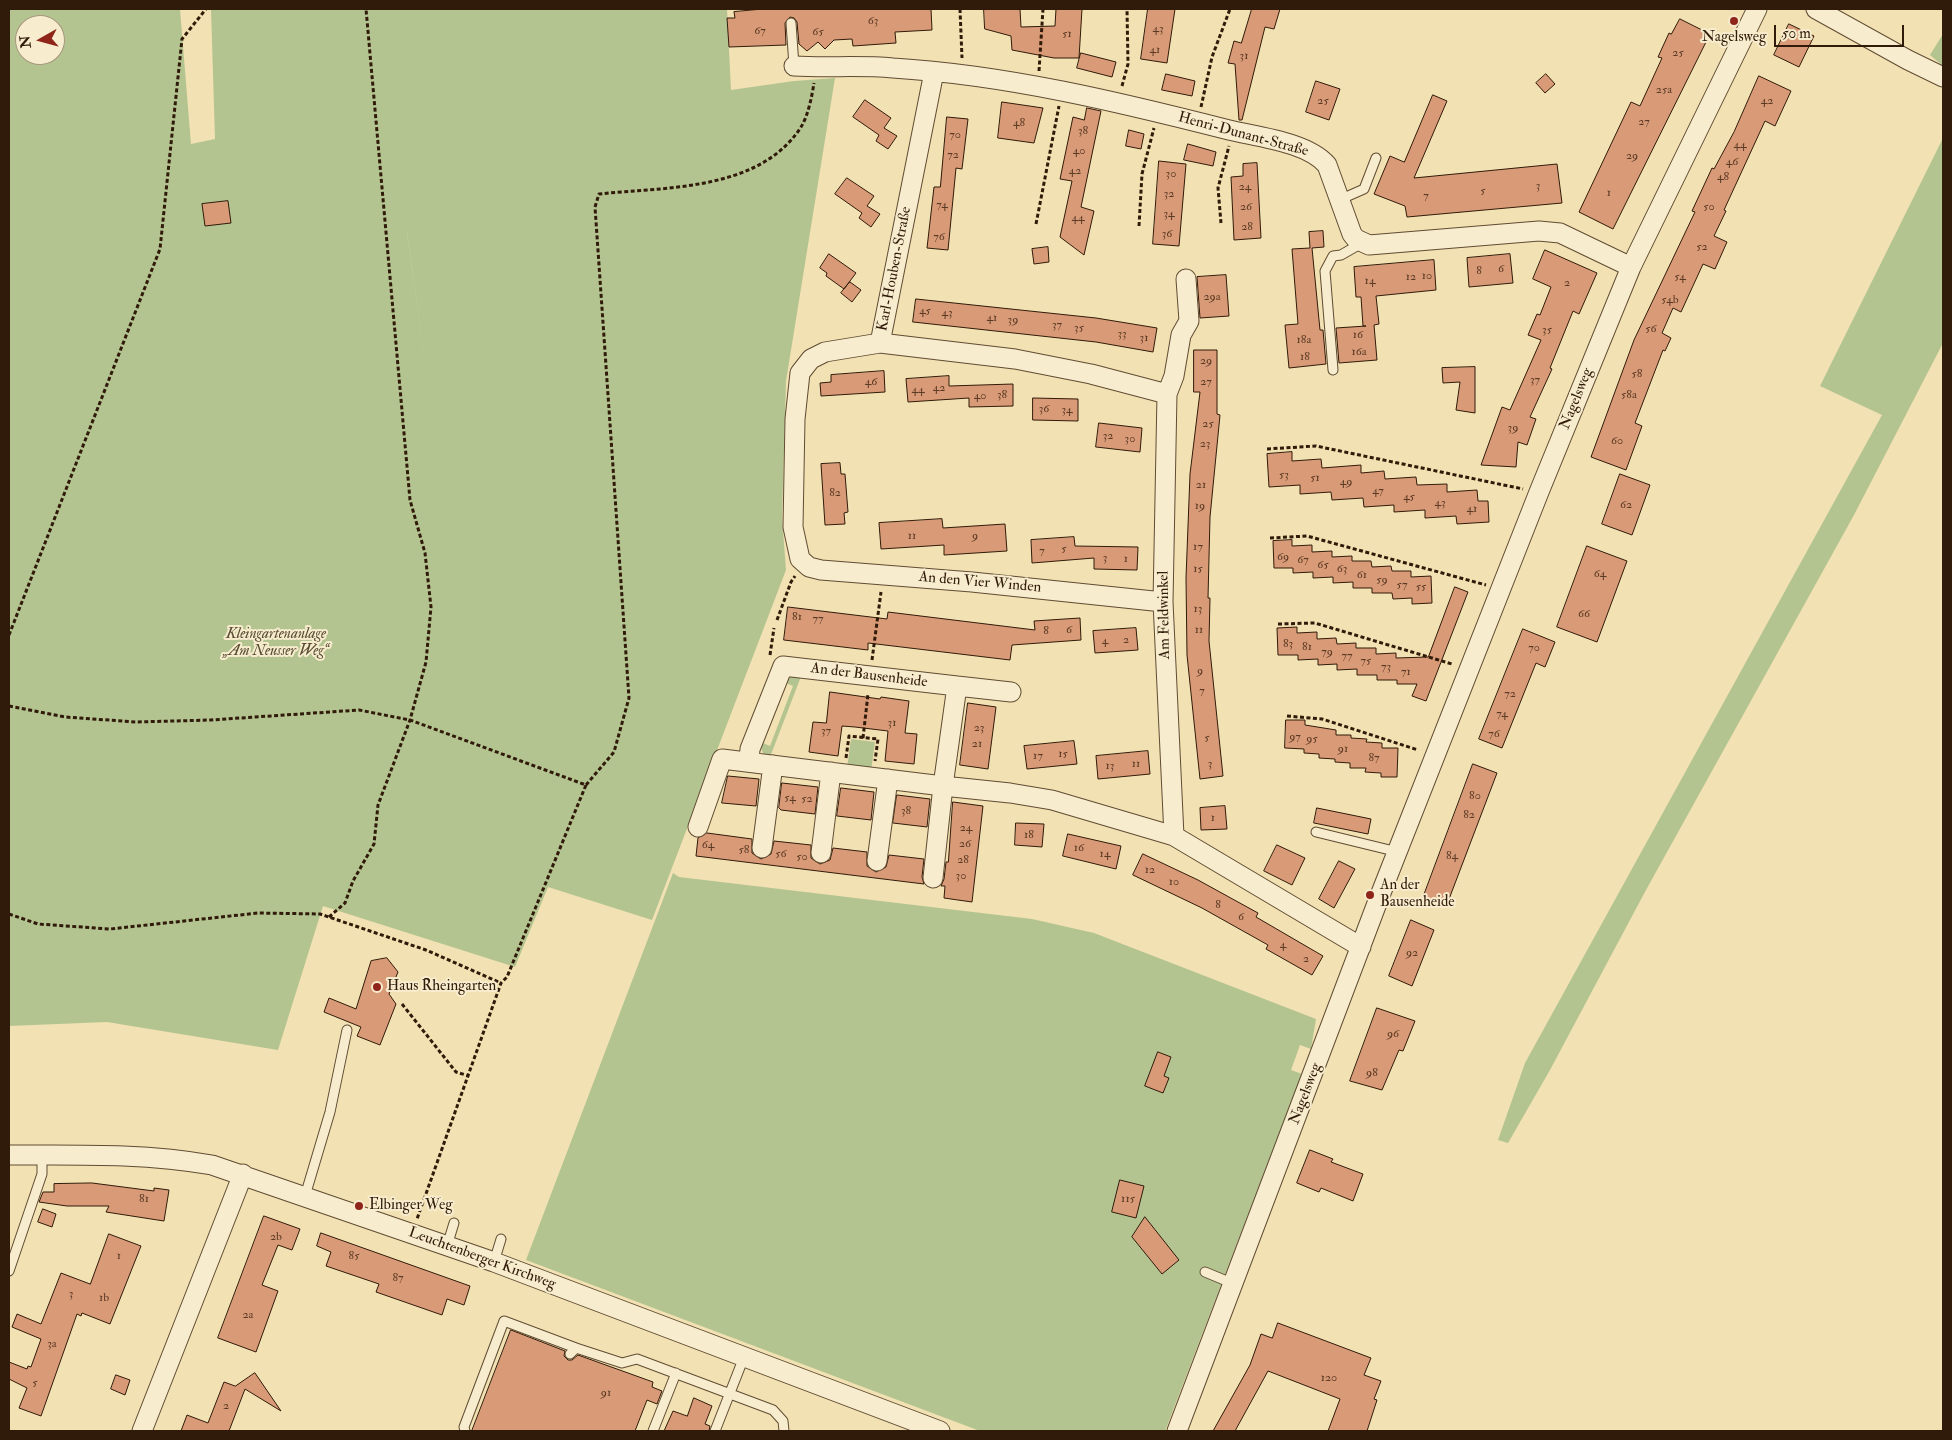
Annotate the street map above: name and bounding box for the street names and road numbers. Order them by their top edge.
street label: Henri-Dunant-Straße [1176,109,1310,161]
street label: Karl-Houben-Straße [874,205,916,333]
street label: Nagelsweg [1557,366,1597,432]
street label: An den Vier Winden [918,569,1042,597]
street label: Am Feldwinkel [1155,570,1175,660]
street label: An der Bausenheide [810,660,928,692]
street label: Nagelsweg [1286,1061,1326,1127]
street label: Leuchtenberger Kirchweg [406,1224,558,1294]

